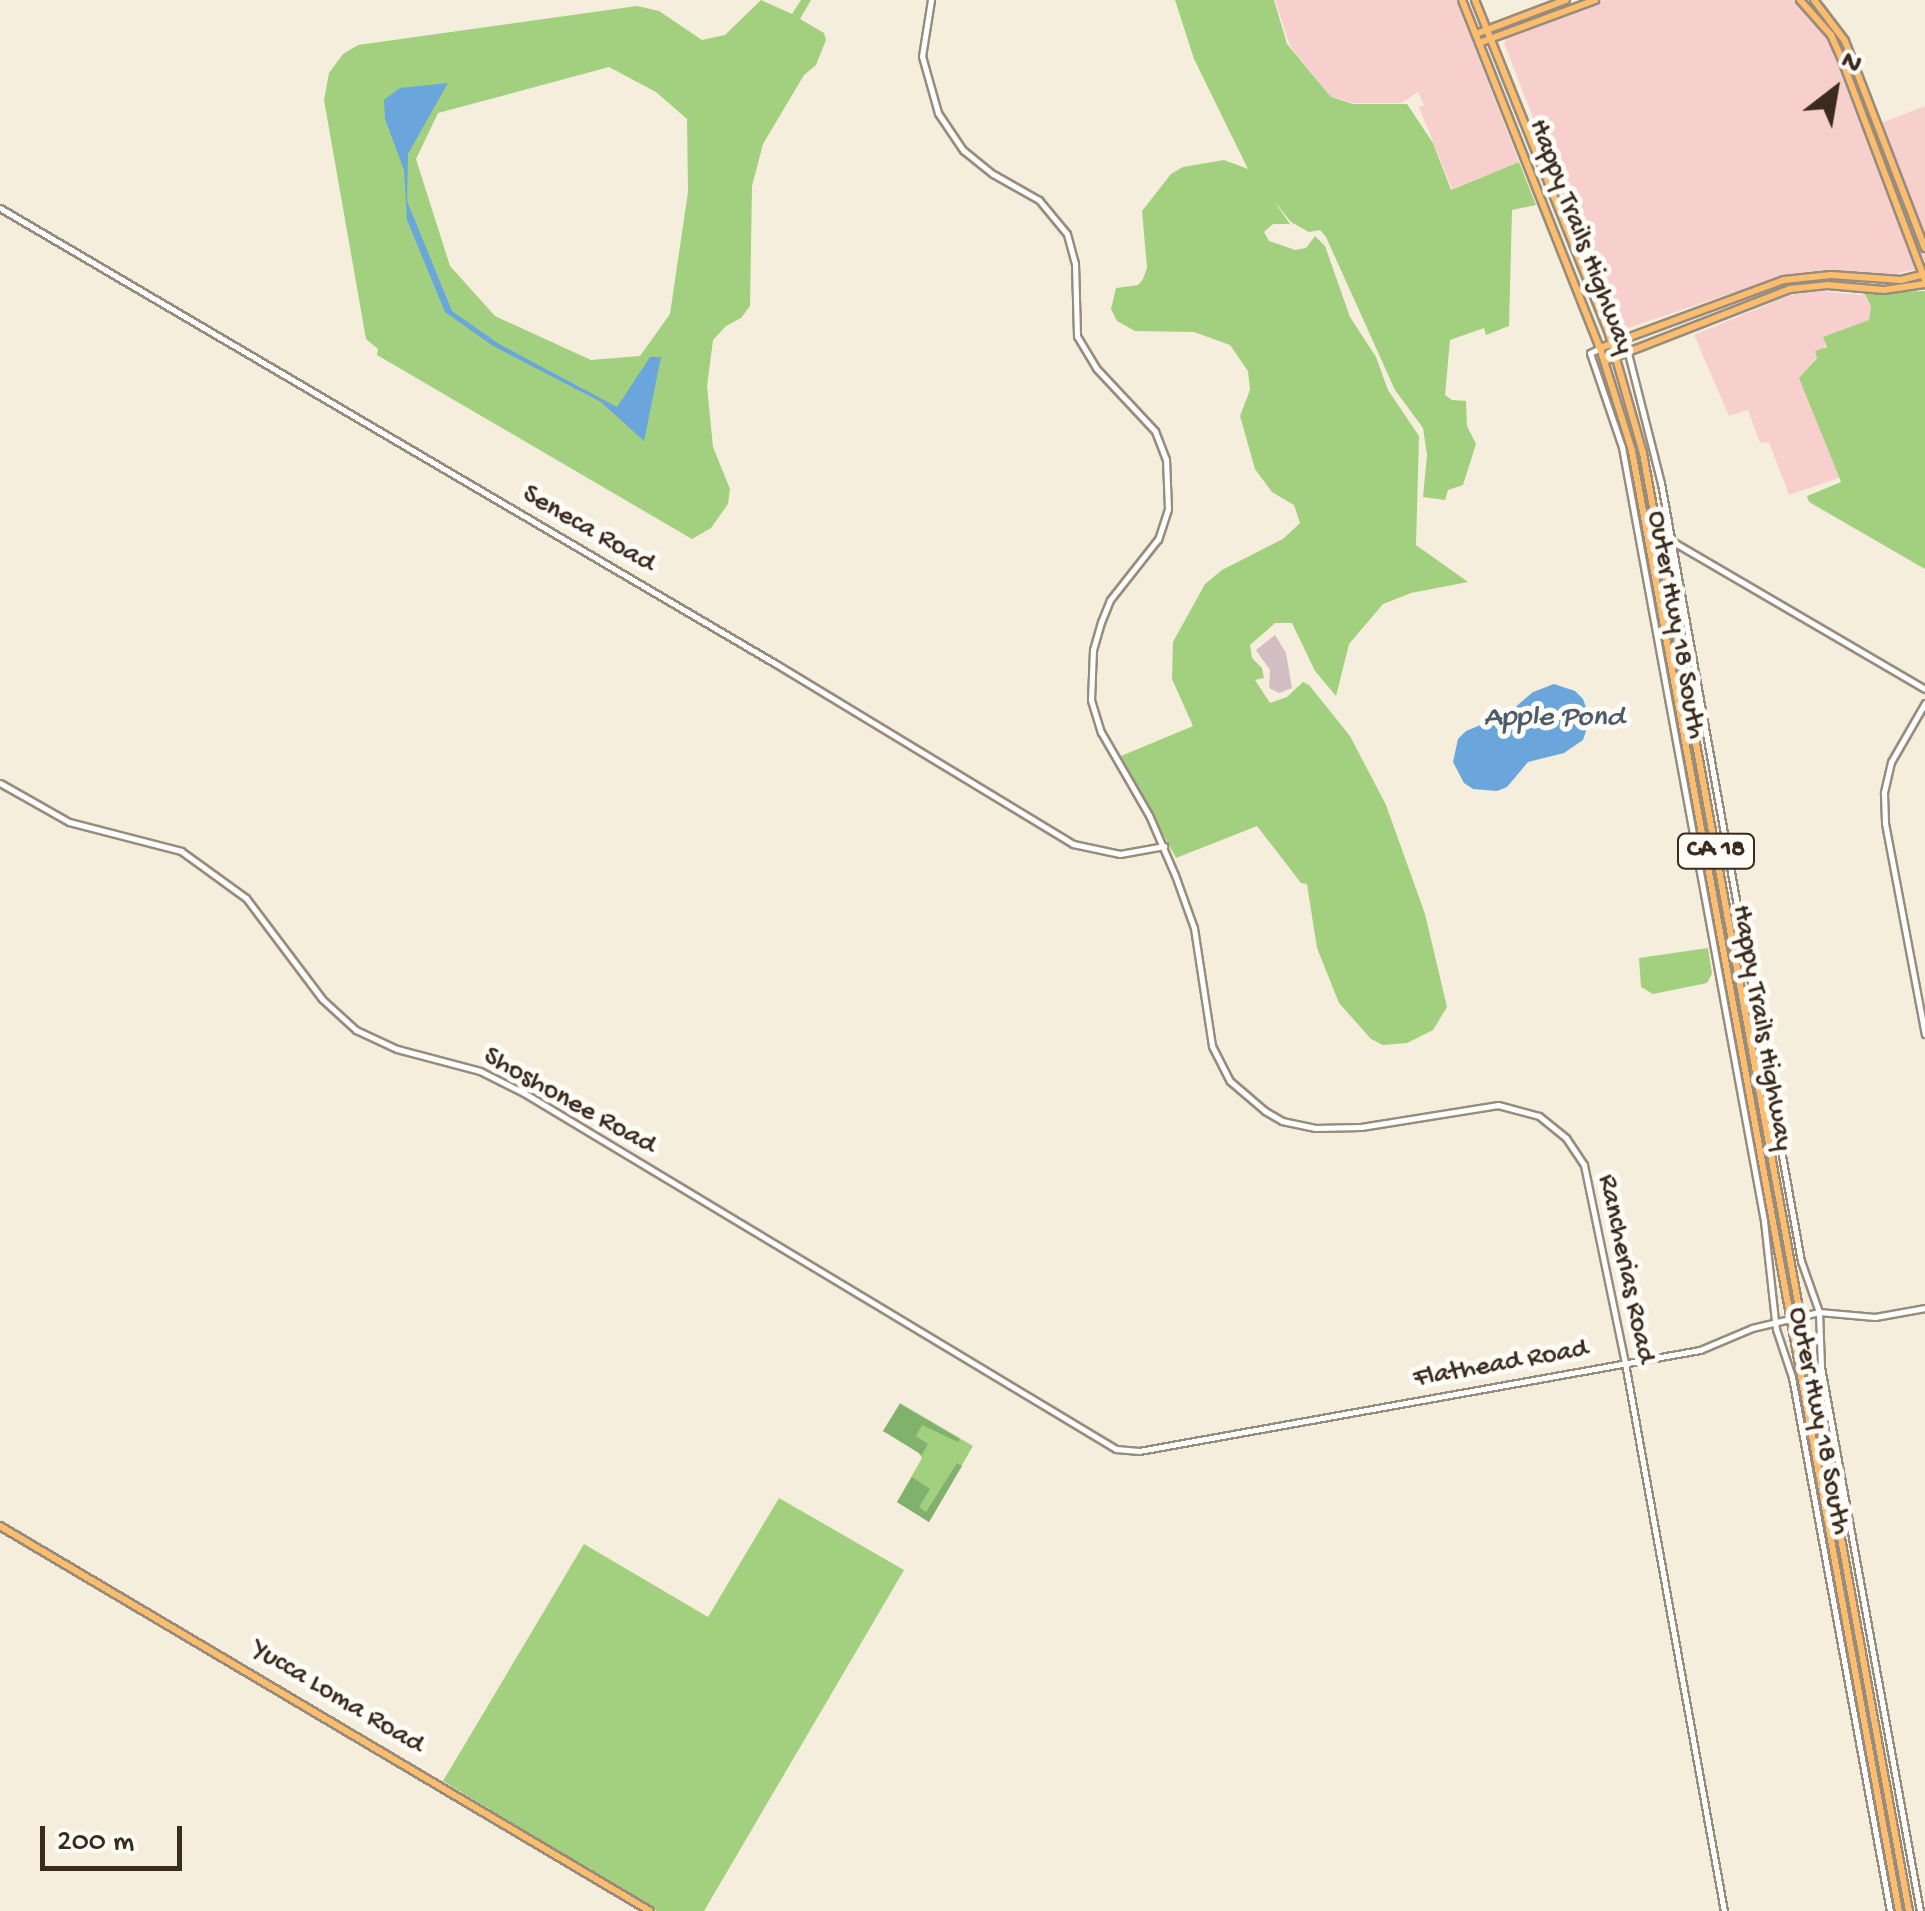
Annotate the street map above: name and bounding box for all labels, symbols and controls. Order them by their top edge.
north arrow [1785,40,1885,140]
text: N [1834,45,1867,83]
street label: Happy Trails Highway [1520,115,1640,359]
street label: Seneca Road [515,478,661,582]
street label: Outer Hwy 18 South [1638,508,1712,742]
water label: Apple Pond [1484,701,1624,737]
road number: CA 18 [1676,831,1756,871]
street label: Happy Trails Highway [1723,902,1799,1154]
street label: Shoshonee Road [477,1041,661,1163]
street label: Rancherias Road [1589,1172,1661,1366]
street label: Outer Hwy 18 South [1779,1304,1857,1538]
street label: Flathead Road [1411,1333,1591,1397]
street label: Yucca Loma Road [245,1633,429,1763]
scale bar [45,1806,188,1868]
text: 200 m [57,1826,134,1861]

